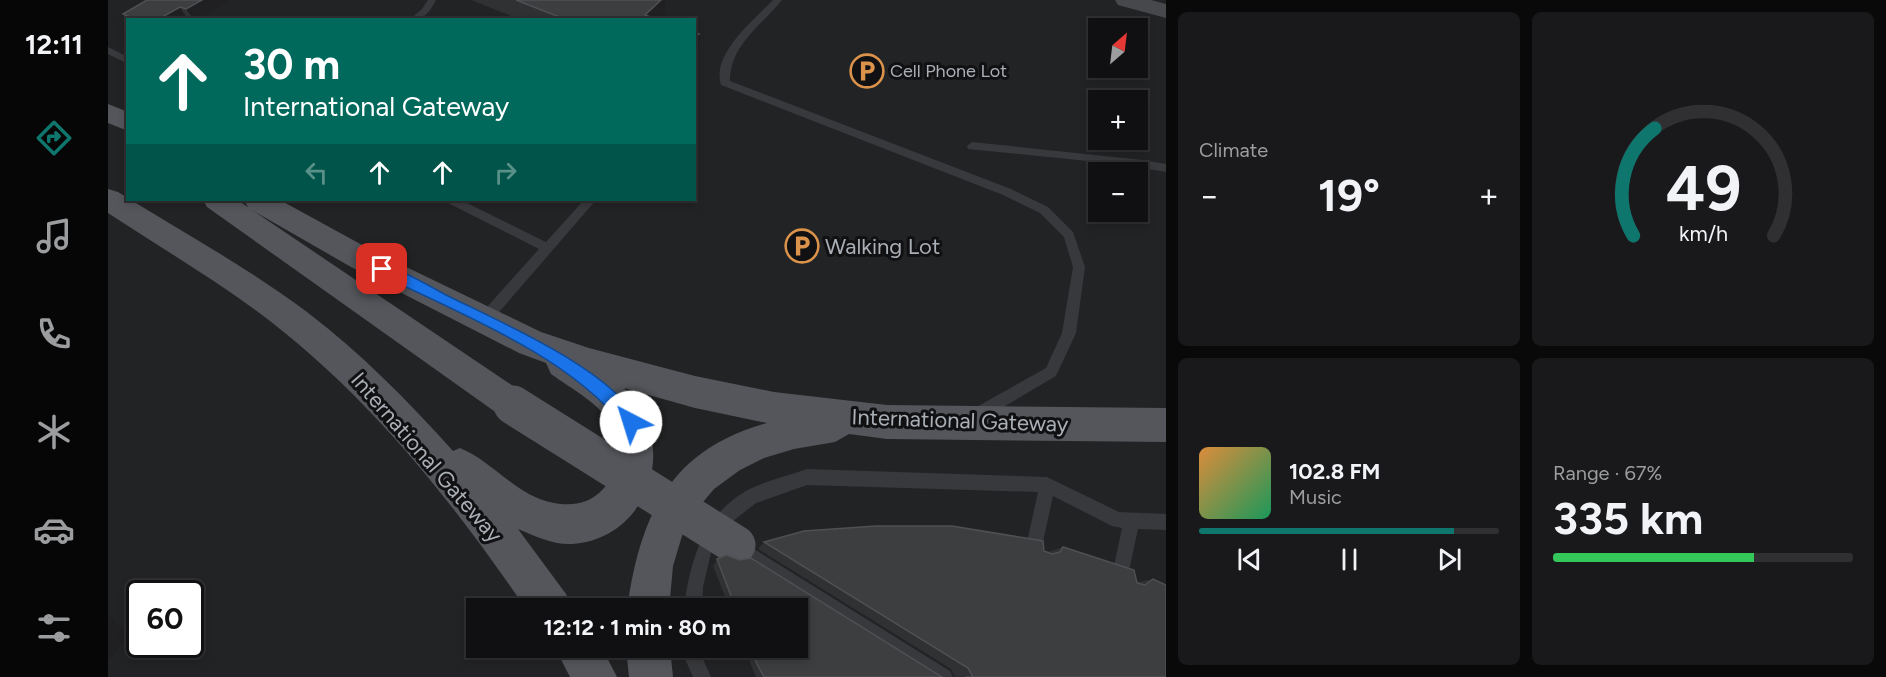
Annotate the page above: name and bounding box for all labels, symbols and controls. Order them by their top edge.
north arrow [1088,18,1148,78]
map controls [1088,18,1148,222]
text: 12:11 [25,28,83,61]
text: 30 m [243,39,340,90]
icon: ahead [144,42,222,120]
parking icon: Cell Phone Lot [849,53,885,89]
place label: Cell Phone Lot [890,60,1007,82]
text: International Gateway [243,90,509,123]
button: + [1088,90,1148,150]
icon: directions [33,117,75,159]
text: Climate [1199,138,1268,162]
text: 49 [1665,151,1741,226]
icon: left [300,156,333,189]
icon: ahead [363,156,396,189]
icon: ahead [426,156,459,189]
icon: right [489,156,522,189]
button: − [1088,162,1148,222]
text: 19° [1318,168,1380,222]
text: − [1199,176,1220,215]
text: + [1478,176,1499,215]
icon: music [33,215,75,257]
text: km/h [1679,221,1727,246]
parking icon: Walking Lot [784,228,820,264]
place label: Walking Lot [825,233,940,260]
pin [356,243,407,294]
icon: arrive [365,252,398,285]
icon: phone [33,313,75,355]
street label: International Gateway [345,367,508,548]
position arrow [599,390,663,454]
street label: International Gateway [851,403,1069,438]
icon: climate [33,411,75,453]
text: 102.8 FM [1289,458,1380,485]
text: Range · 67% [1553,461,1662,485]
text: Music [1289,485,1342,509]
text: 335 km [1553,491,1703,545]
icon: car [33,509,75,551]
icon: previous [1233,543,1266,576]
icon: pause [1333,543,1366,576]
icon: next [1433,543,1466,576]
speed limit sign: 60 [126,580,204,658]
icon: filters [33,607,75,649]
text: 12:12 · 1 min · 80 m [543,614,731,641]

